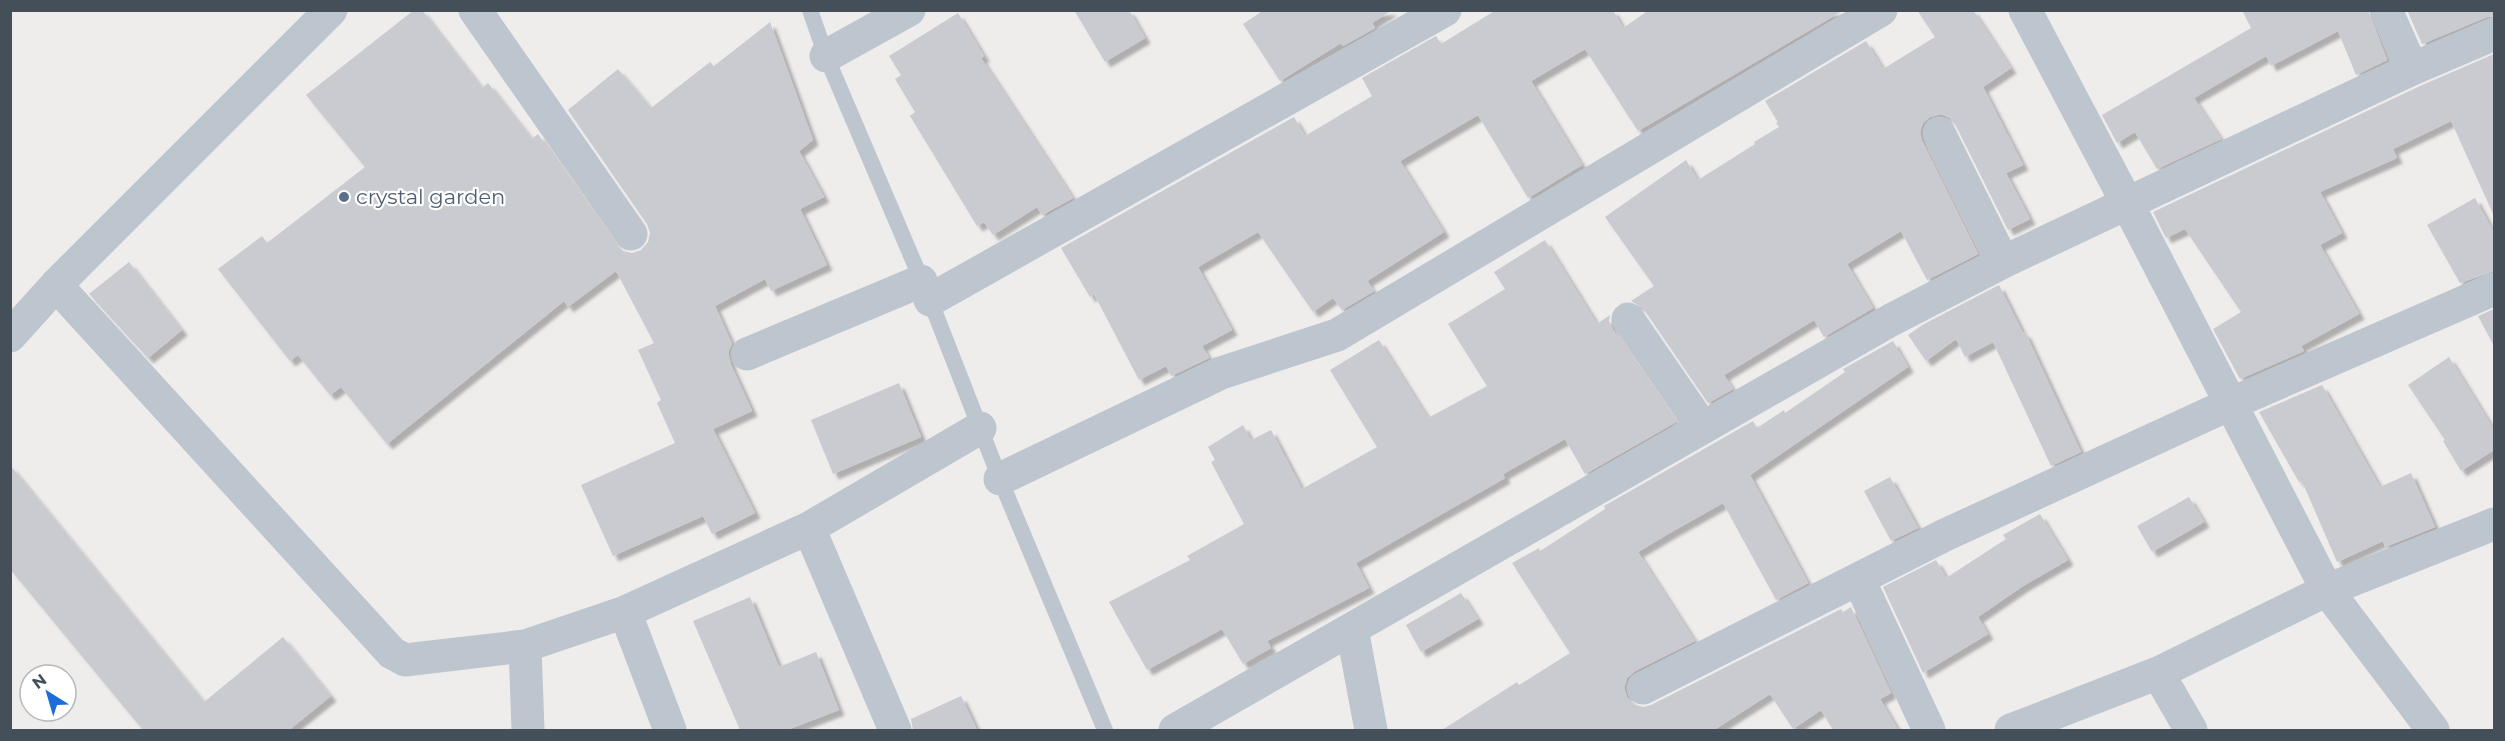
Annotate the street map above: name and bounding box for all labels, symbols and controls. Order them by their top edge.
place label: crystal garden [356,184,505,209]
marker: crystal garden [337,190,351,204]
north arrow [18,663,78,723]
text: N [28,670,50,693]

